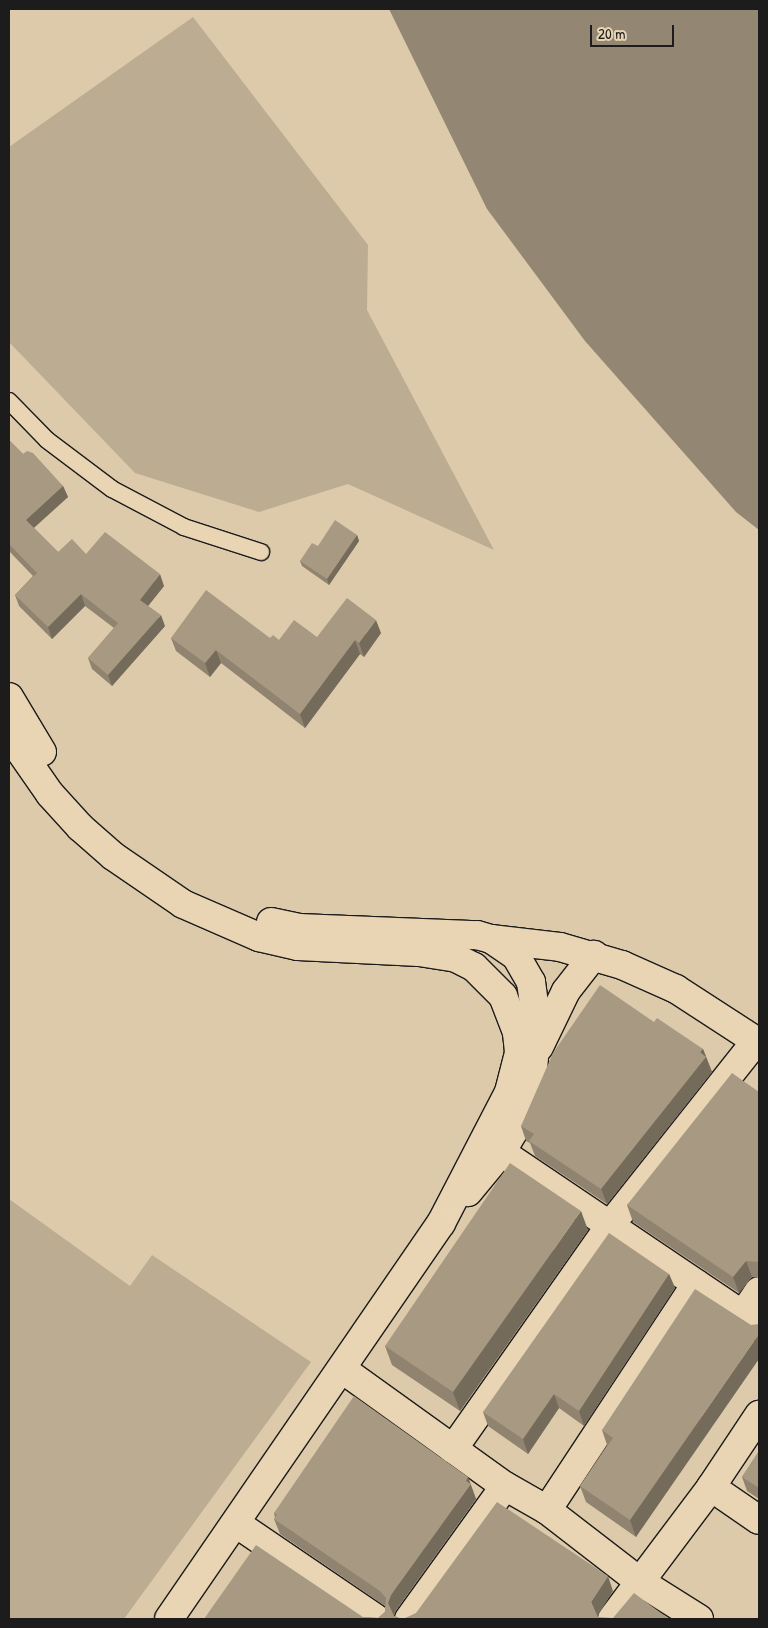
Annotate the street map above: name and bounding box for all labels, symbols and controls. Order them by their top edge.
scale bar [593,15,677,47]
text: 20 m [598,23,625,44]

